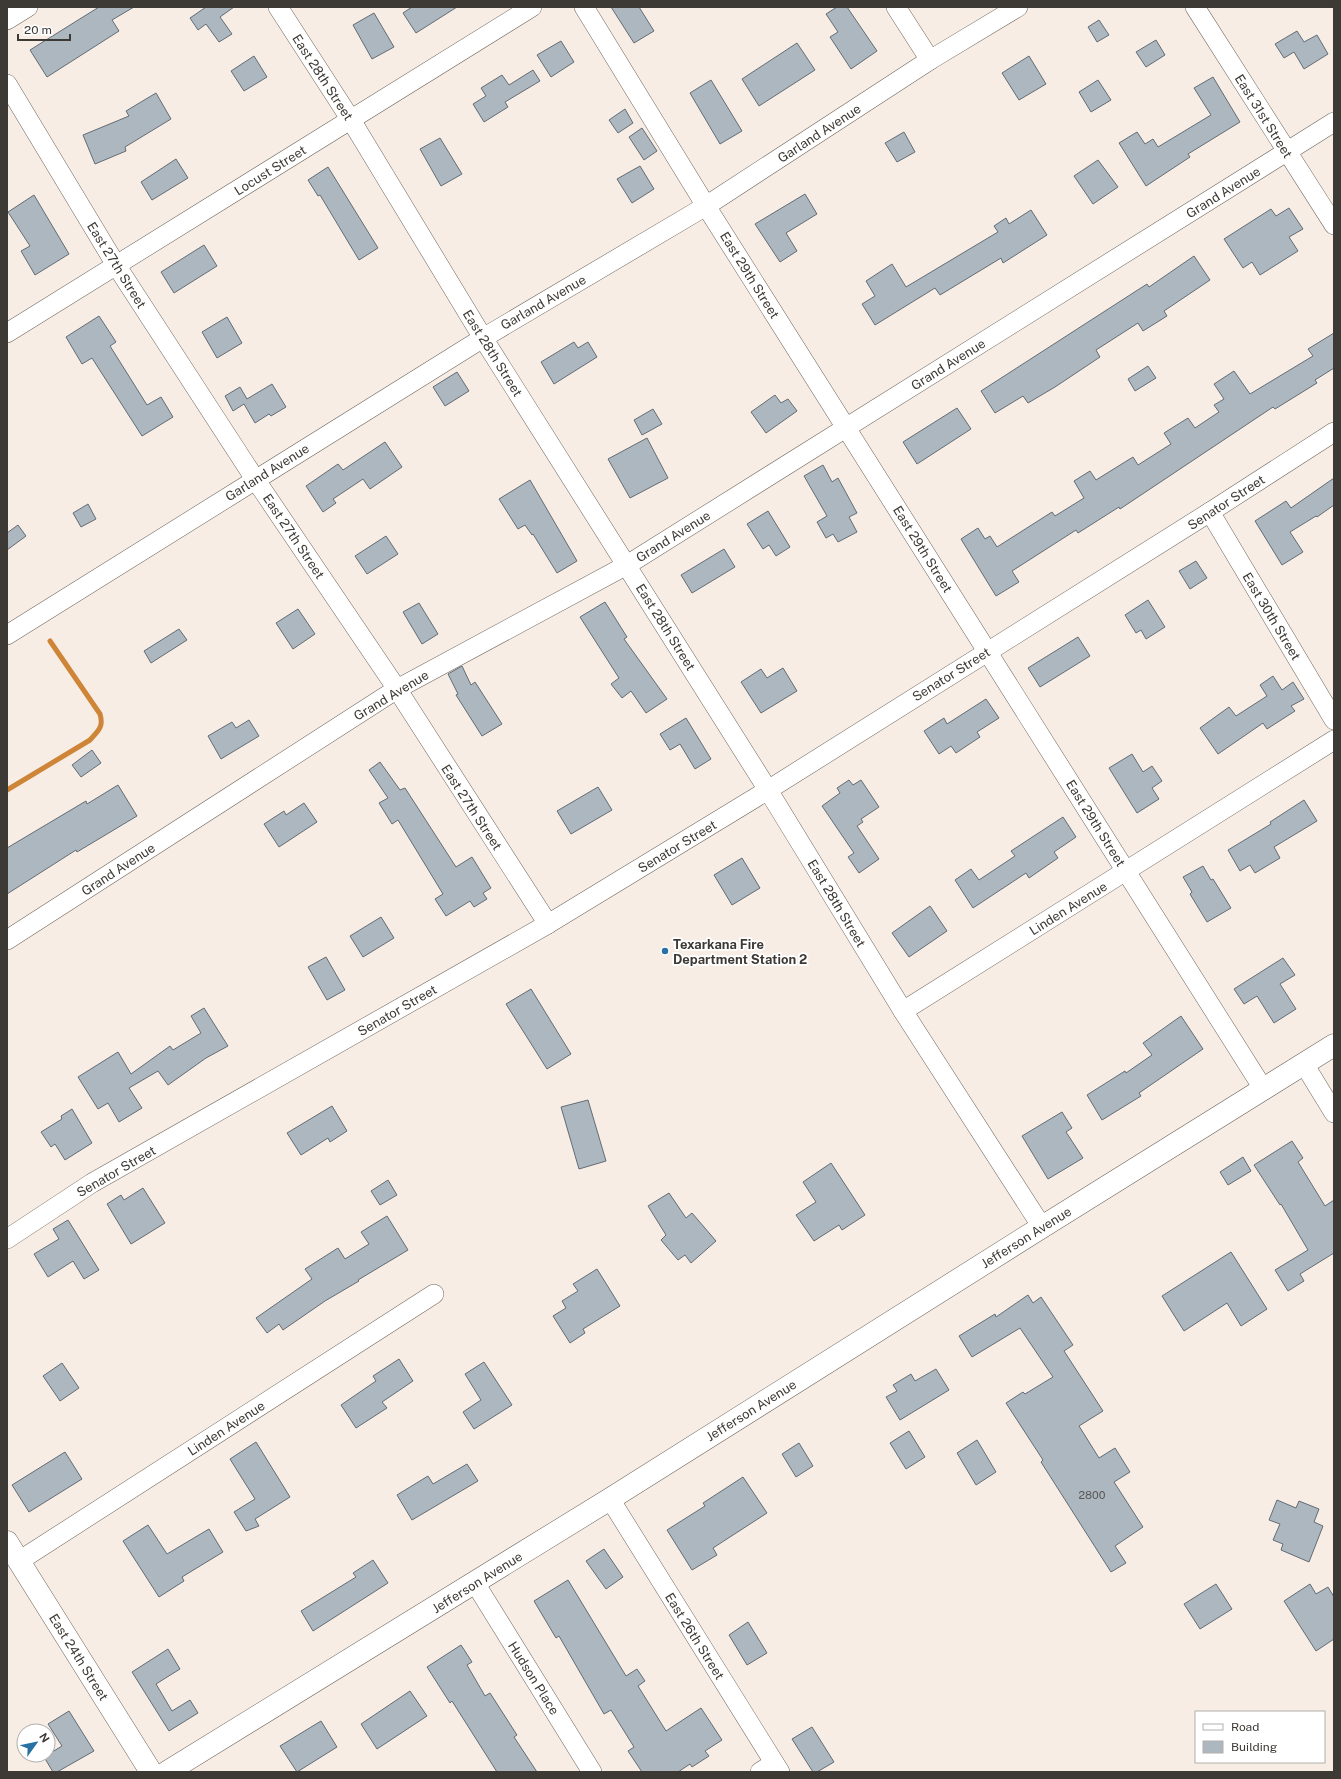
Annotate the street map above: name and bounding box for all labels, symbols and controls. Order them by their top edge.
scale bar [18,16,70,42]
text: 20 m [24,23,52,37]
street label: East 28th Street [289,31,356,123]
street label: East 31st Street [1232,72,1295,161]
street label: Garland Avenue [775,101,864,166]
street label: Locust Street [232,142,309,198]
street label: Grand Avenue [1183,164,1263,221]
street label: East 27th Street [84,219,149,311]
street label: East 29th Street [717,229,782,321]
street label: Garland Avenue [498,272,589,333]
street label: East 28th Street [460,307,525,399]
street label: Grand Avenue [908,336,988,393]
street label: Garland Avenue [223,441,312,504]
street label: Senator Street [1185,472,1268,533]
street label: East 27th Street [260,491,327,582]
street label: East 29th Street [890,503,955,595]
street label: Grand Avenue [633,508,713,565]
street label: East 30th Street [1240,570,1304,663]
street label: East 28th Street [633,581,698,673]
street label: Senator Street [910,645,993,704]
street label: Grand Avenue [351,667,431,724]
street label: East 27th Street [438,762,505,853]
street label: East 29th Street [1063,777,1128,869]
street label: Senator Street [635,817,719,876]
street label: Grand Avenue [79,840,158,899]
street label: East 28th Street [804,857,869,950]
street label: Linden Avenue [1027,879,1110,938]
place label: Texarkana Fire Department Station 2 [673,937,807,967]
marker: Texarkana Fire Department Station 2 [660,946,670,956]
street label: Senator Street [355,982,440,1039]
street label: Senator Street [74,1143,159,1200]
street label: Jefferson Avenue [978,1204,1074,1271]
street label: Jefferson Avenue [703,1377,799,1444]
street label: Linden Avenue [185,1398,268,1459]
house number: 2800 [1079,1489,1106,1501]
street label: Jefferson Avenue [429,1549,525,1616]
street label: East 26th Street [662,1590,727,1682]
street label: East 24th Street [46,1611,111,1703]
street label: Hudson Place [505,1639,562,1718]
legend [1195,1711,1325,1763]
text: Road [1231,1720,1259,1734]
north arrow [16,1723,56,1763]
text: N [37,1731,52,1744]
text: Building [1231,1740,1277,1754]

